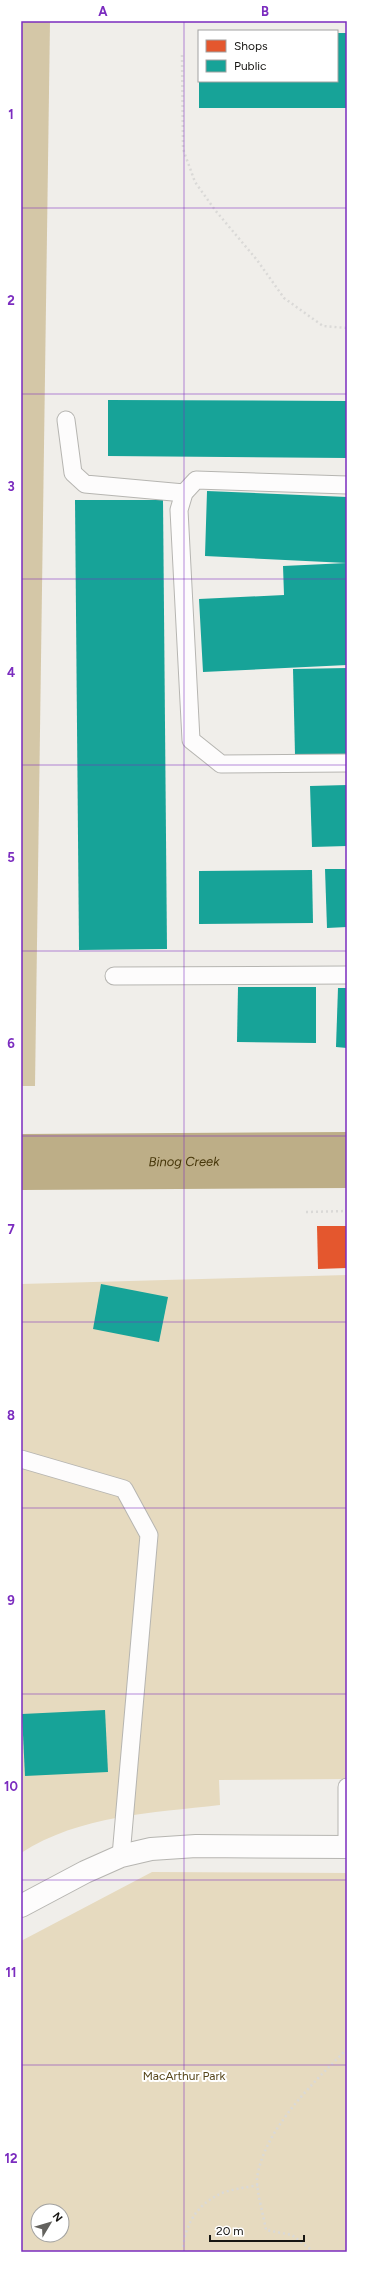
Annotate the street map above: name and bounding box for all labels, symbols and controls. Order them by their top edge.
text: A [98,4,108,19]
text: B [261,4,269,19]
legend [198,30,338,82]
text: Shops [234,39,268,53]
text: Public [234,59,267,73]
text: 1 [8,107,14,122]
text: 2 [7,293,15,308]
text: 3 [7,479,15,494]
text: 4 [7,665,15,680]
text: 5 [7,850,15,865]
text: 6 [7,1036,15,1051]
water label: Binog Creek [148,1153,220,1169]
text: 7 [7,1222,15,1237]
text: 8 [7,1408,15,1423]
text: 9 [7,1593,15,1608]
text: 10 [4,1779,18,1794]
text: 11 [6,1965,16,1980]
park label: MacArthur Park [143,2069,226,2083]
text: 12 [4,2151,18,2166]
north arrow [30,2203,70,2243]
text: N [50,2210,65,2225]
scale bar [210,2217,304,2243]
text: 20 m [216,2224,244,2238]

